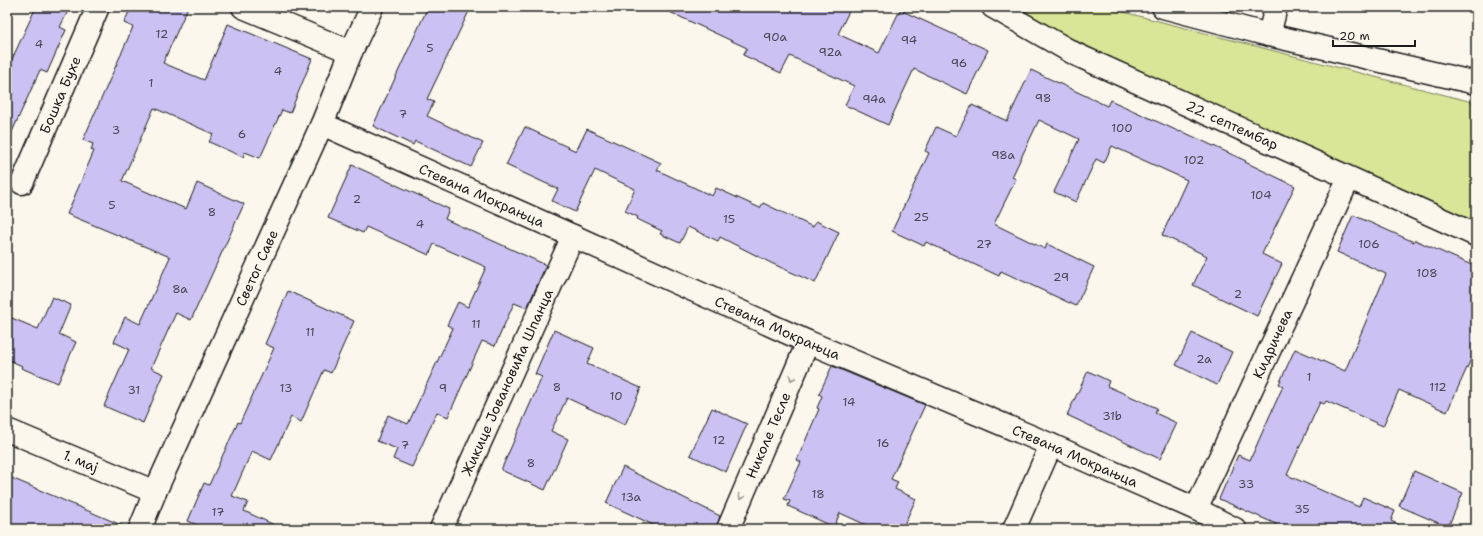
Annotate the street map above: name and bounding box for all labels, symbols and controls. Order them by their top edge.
scale bar [1333,22,1415,48]
house number: 12 [156,26,168,42]
text: 20 m [1339,28,1370,44]
house number: 90a [763,29,787,45]
house number: 94 [901,32,917,48]
house number: 4 [35,36,43,52]
house number: 5 [426,40,434,56]
house number: 92a [818,44,842,60]
street label: Бошка Бухе [35,53,85,136]
house number: 96 [951,55,967,71]
house number: 4 [274,63,282,79]
house number: 1 [148,75,154,91]
house number: 98 [1035,90,1051,106]
house number: 94a [862,91,886,107]
street label: 22. септембар [1183,96,1281,154]
house number: 7 [399,106,407,122]
house number: 100 [1111,120,1133,136]
house number: 3 [112,122,120,138]
house number: 6 [238,126,246,142]
house number: 98a [991,147,1015,163]
house number: 102 [1184,152,1204,168]
street label: Стевана Мокрањца [416,159,548,231]
house number: 104 [1250,187,1272,203]
house number: 2 [353,191,361,207]
house number: 5 [108,197,116,213]
house number: 8 [208,204,216,220]
house number: 25 [913,209,929,225]
house number: 15 [723,211,735,227]
house number: 4 [416,216,424,232]
street label: Светог Саве [232,227,282,309]
house number: 27 [976,236,992,252]
house number: 106 [1358,236,1380,252]
house number: 108 [1416,265,1438,281]
house number: 29 [1053,269,1069,285]
house number: 8a [172,281,188,297]
street label: Жикице Јовановића Шпанца [457,286,557,478]
house number: 2 [1234,286,1242,302]
street label: Стевана Мокрањца [712,292,843,364]
street label: Кидричева [1249,306,1296,381]
house number: 11 [471,316,481,332]
house number: 11 [305,324,315,340]
house number: 2a [1196,351,1212,367]
house number: 1 [1306,369,1312,385]
one-way arrow [789,374,797,381]
house number: 8 [553,379,561,395]
house number: 112 [1429,379,1447,395]
house number: 13 [280,380,292,396]
house number: 9 [439,380,447,396]
house number: 31 [128,382,140,398]
house number: 10 [609,388,623,404]
street label: Николе Тесле [742,389,795,481]
house number: 14 [843,394,855,410]
house number: 31b [1102,408,1122,424]
street label: Стевана Мокрањца [1009,421,1141,491]
house number: 12 [713,432,725,448]
house number: 16 [876,435,890,451]
house number: 7 [401,437,409,453]
street label: 1. мај [60,446,101,476]
house number: 8 [527,455,535,471]
house number: 33 [1238,476,1254,492]
house number: 18 [811,486,825,502]
house number: 13a [621,489,642,505]
one-way arrow [738,494,746,501]
house number: 35 [1294,501,1310,517]
house number: 17 [212,504,224,520]

